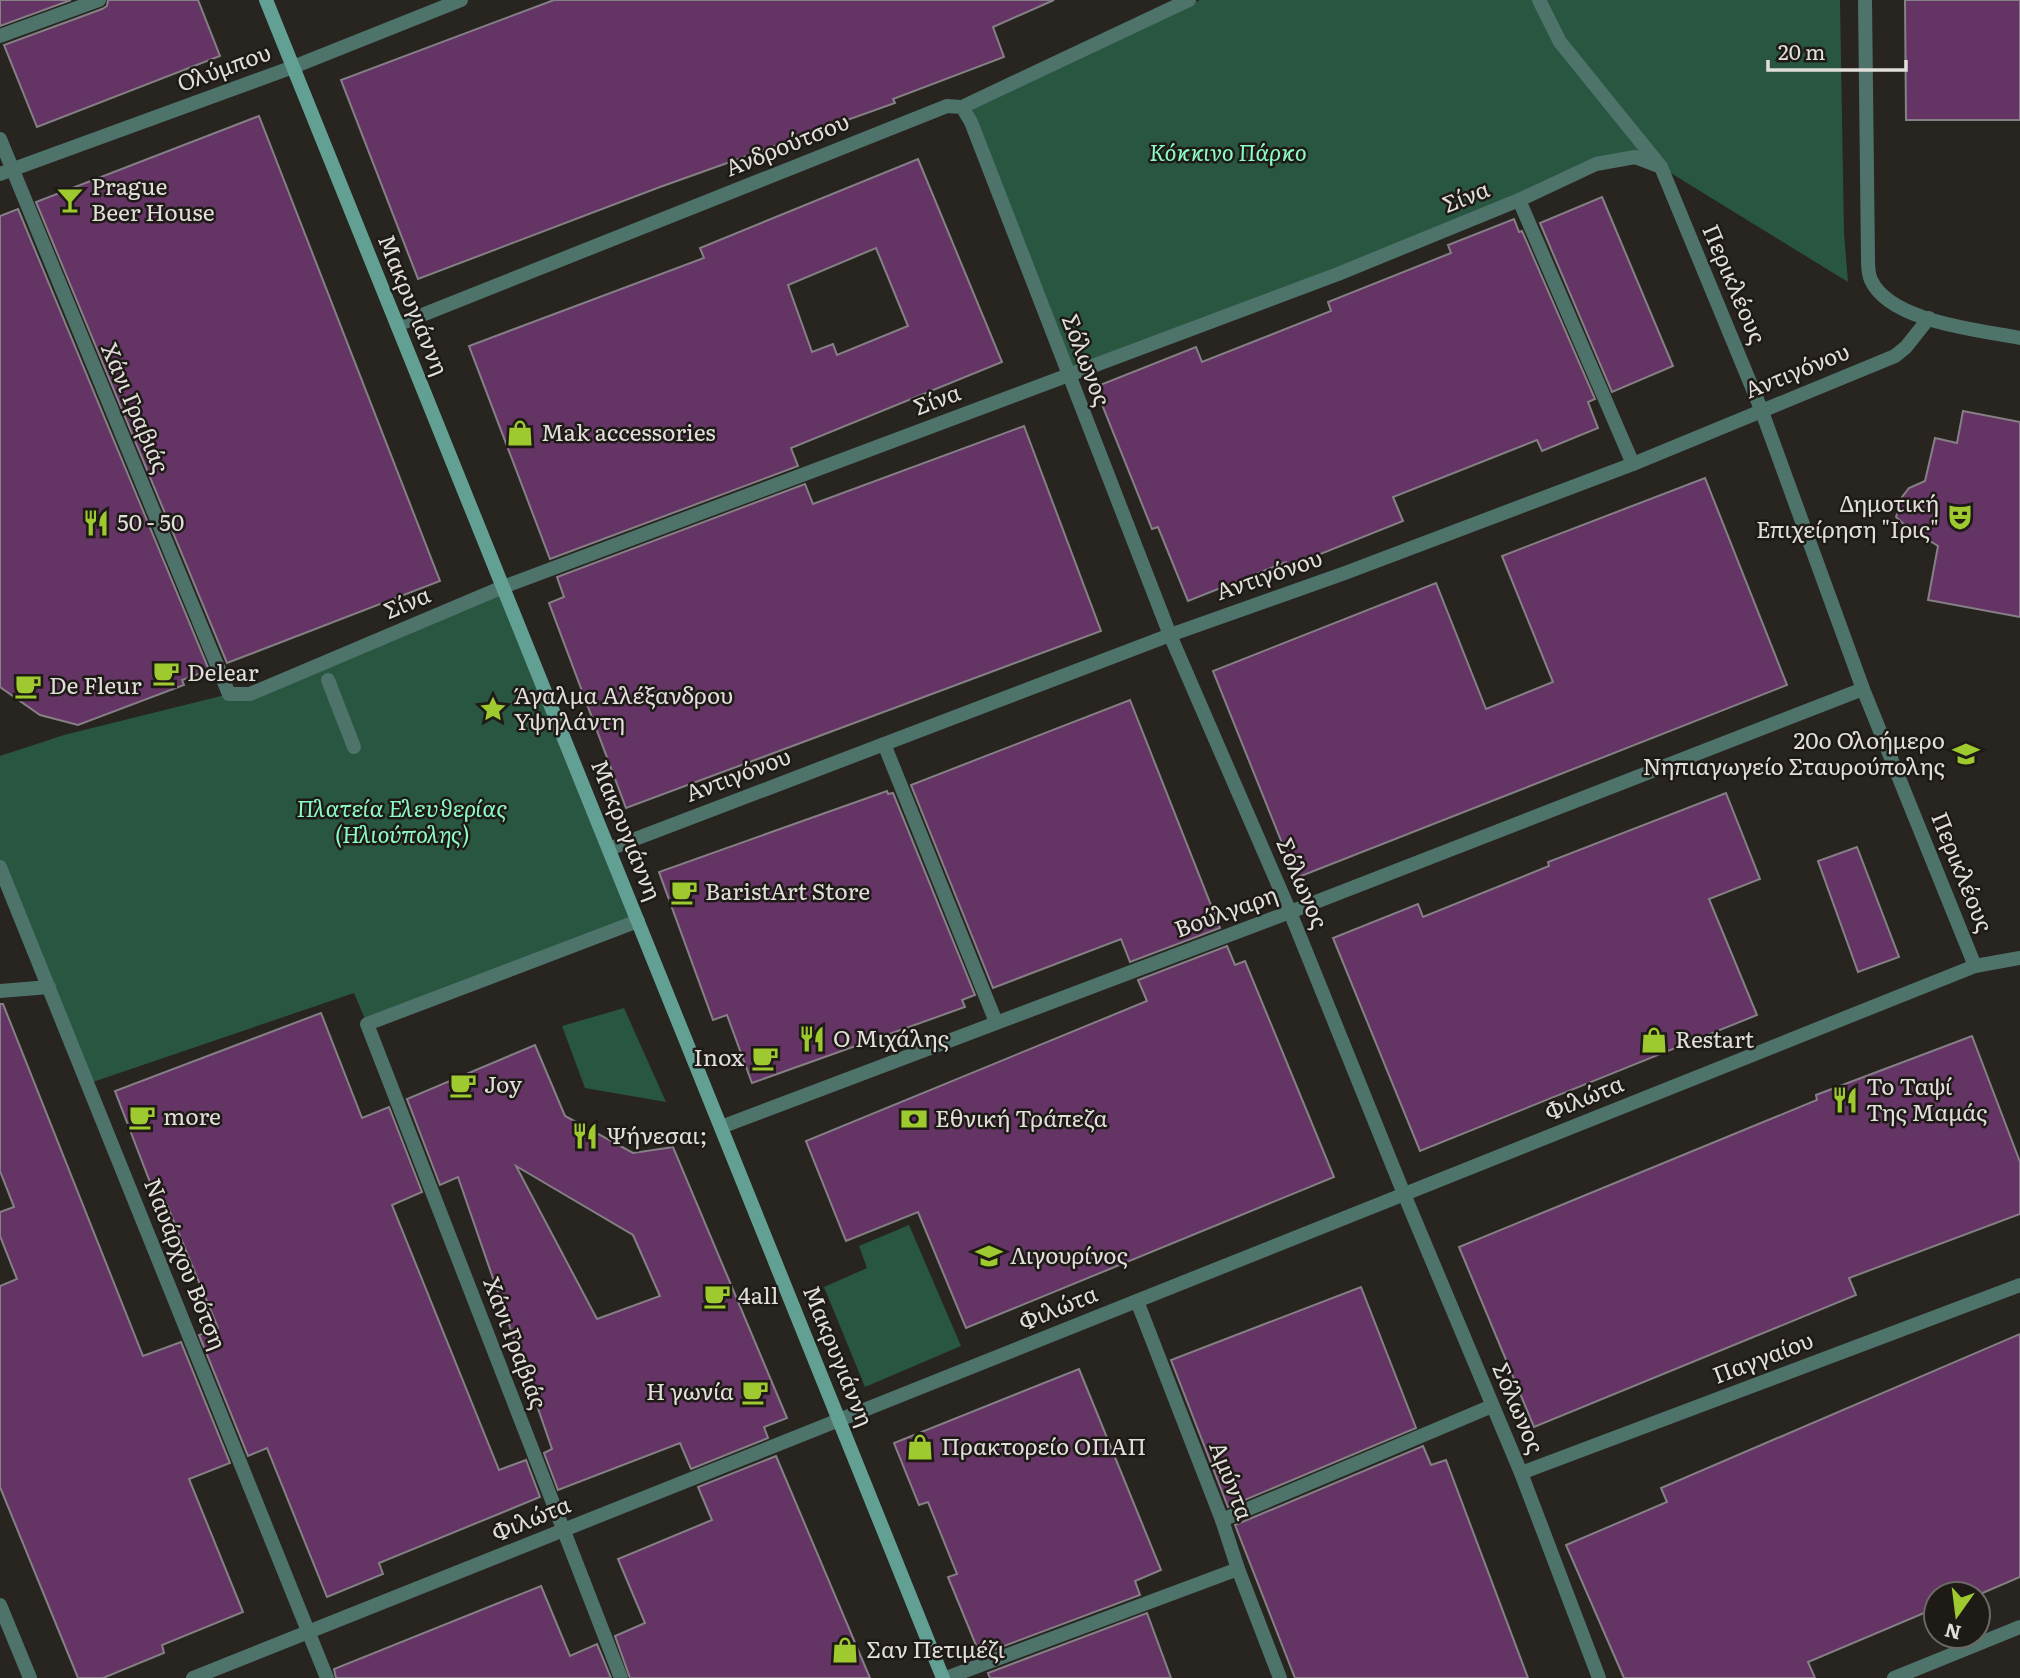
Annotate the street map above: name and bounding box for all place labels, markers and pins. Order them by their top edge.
place label: Prague Beer House [91,168,215,228]
bar icon: Prague Beer House [55,185,85,215]
place label: Mak accessories [541,414,716,448]
shop icon: Mak accessories [505,418,535,448]
place label: Δημοτική Επιχείρηση "Ιρις" [1756,485,1939,545]
theatre icon: Δημοτική Επιχείρηση "Ιρις" [1945,502,1975,532]
place label: 50 - 50 [117,504,184,538]
restaurant icon: 50 - 50 [81,508,111,538]
place label: Delear [187,654,259,688]
cafe icon: Delear [151,658,181,688]
place label: De Fleur [49,667,142,701]
cafe icon: De Fleur [13,671,43,701]
place label: Άγαλμα Αλέξανδρου Υψηλάντη [514,677,733,737]
place icon: Άγαλμα Αλέξανδρου Υψηλάντη [478,694,508,724]
place label: 20ο Ολοήμερο Νηπιαγωγείο Σταυρούπολης [1643,722,1945,782]
school or university icon: 20ο Ολοήμερο Νηπιαγωγείο Σταυρούπολης [1951,739,1981,769]
place label: BaristArt Store [705,873,870,907]
cafe icon: BaristArt Store [669,877,699,907]
place label: Ο Μιχάλης [833,1020,949,1054]
place label: Restart [1675,1021,1755,1055]
restaurant icon: Ο Μιχάλης [797,1024,827,1054]
shop icon: Restart [1639,1025,1669,1055]
place label: Inox [693,1039,744,1073]
cafe icon: Inox [750,1043,780,1073]
place label: Joy [484,1066,523,1100]
place label: Το Ταψί Της Μαμάς [1866,1068,1987,1128]
cafe icon: Joy [448,1070,478,1100]
restaurant icon: Το Ταψί Της Μαμάς [1830,1085,1860,1115]
place label: more [163,1098,221,1132]
place label: Εθνική Τράπεζα [935,1100,1108,1134]
cafe icon: more [127,1102,157,1132]
bank icon: Εθνική Τράπεζα [899,1104,929,1134]
place label: Ψήνεσαι; [606,1117,707,1151]
restaurant icon: Ψήνεσαι; [570,1121,600,1151]
place label: Λιγουρίνος [1010,1237,1128,1271]
school or university icon: Λιγουρίνος [974,1241,1004,1271]
place label: 4all [738,1277,779,1311]
cafe icon: 4all [702,1281,732,1311]
place label: Η γωνία [646,1373,734,1407]
cafe icon: Η γωνία [740,1377,770,1407]
place label: Πρακτορείο ΟΠΑΠ [941,1428,1146,1462]
shop icon: Πρακτορείο ΟΠΑΠ [905,1432,935,1462]
place label: Σαν Πετιμέζι [866,1631,1005,1665]
shop icon: Σαν Πετιμέζι [830,1635,860,1665]

